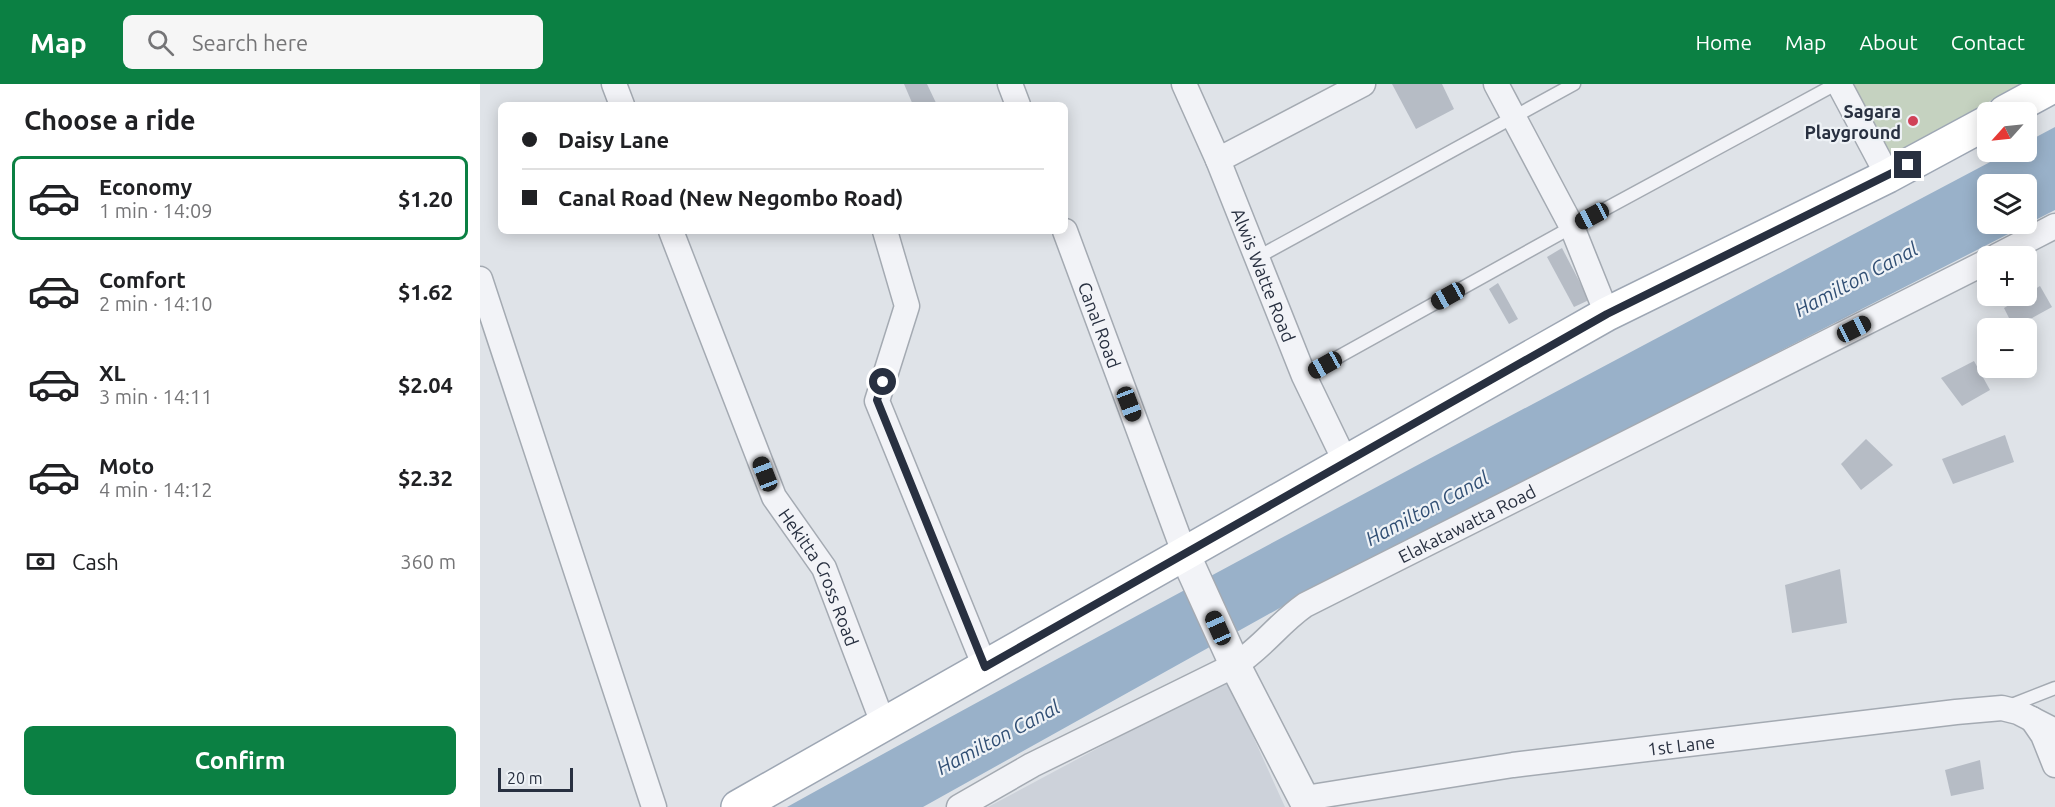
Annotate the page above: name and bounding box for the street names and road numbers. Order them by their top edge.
street label: Alwis Watte Road [1228,205,1299,345]
street label: Canal Road [1075,279,1125,371]
street label: Elakatawatta Road [1395,481,1539,566]
street label: Hekitta Cross Road [775,504,863,649]
street label: 1st Lane [1646,731,1716,759]

